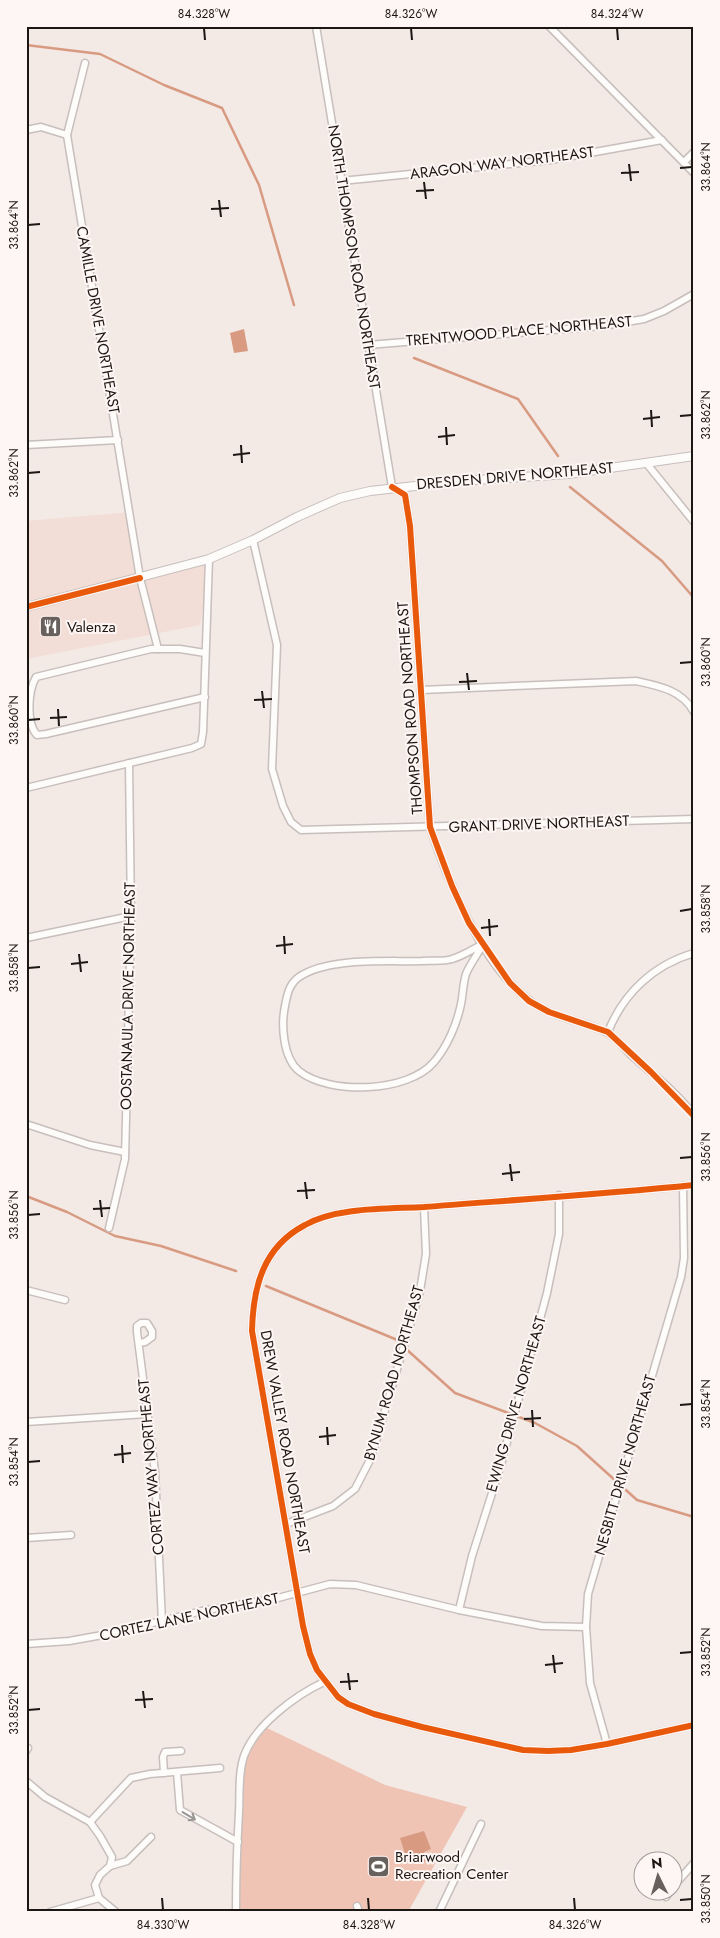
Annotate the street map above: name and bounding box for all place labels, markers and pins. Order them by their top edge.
restaurant icon: Valenza [39,615,63,639]
place label: Valenza [67,616,116,638]
place label: Briarwood Recreation Center [395,1846,509,1885]
sports icon: Briarwood Recreation Center [367,1854,391,1878]

